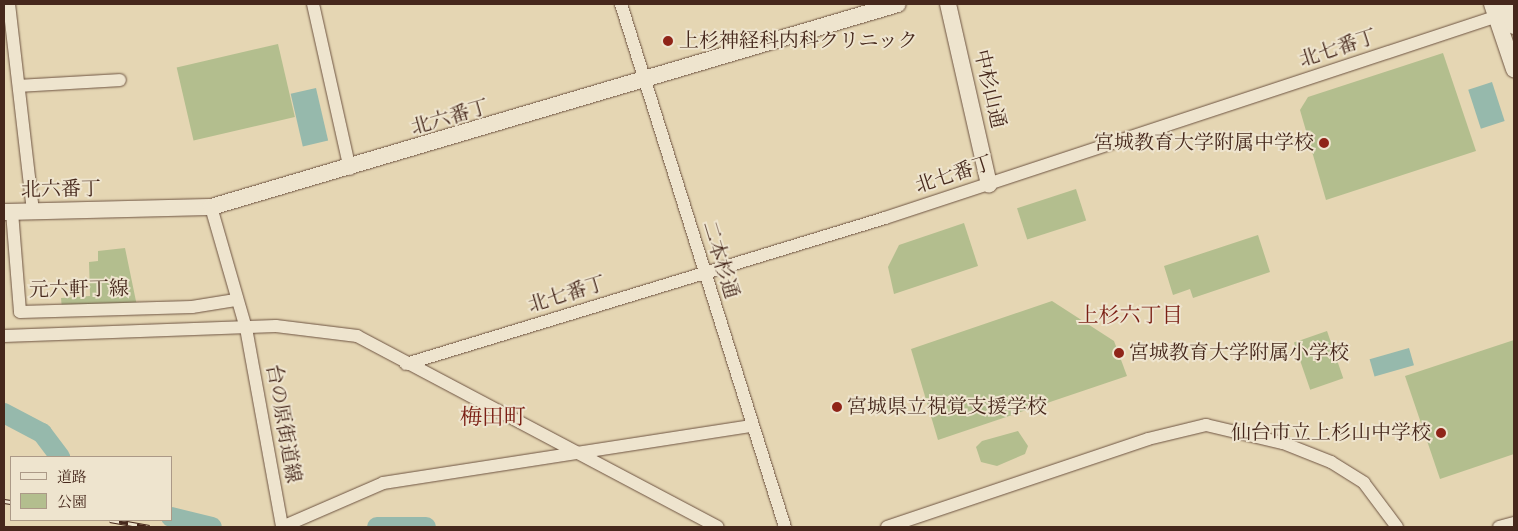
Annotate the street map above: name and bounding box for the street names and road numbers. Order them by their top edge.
street label: 北七番丁 [1296,25,1380,73]
street label: 中杉山通 [968,47,1010,131]
street label: 北六番丁 [408,95,492,141]
street label: 北七番丁 [912,151,996,199]
street label: 北六番丁 [21,177,101,203]
street label: 二本杉通 [697,218,743,302]
street label: 北七番丁 [525,272,609,318]
street label: 元六軒丁線 [29,277,129,303]
street label: 台の原街道線 [261,363,305,485]

